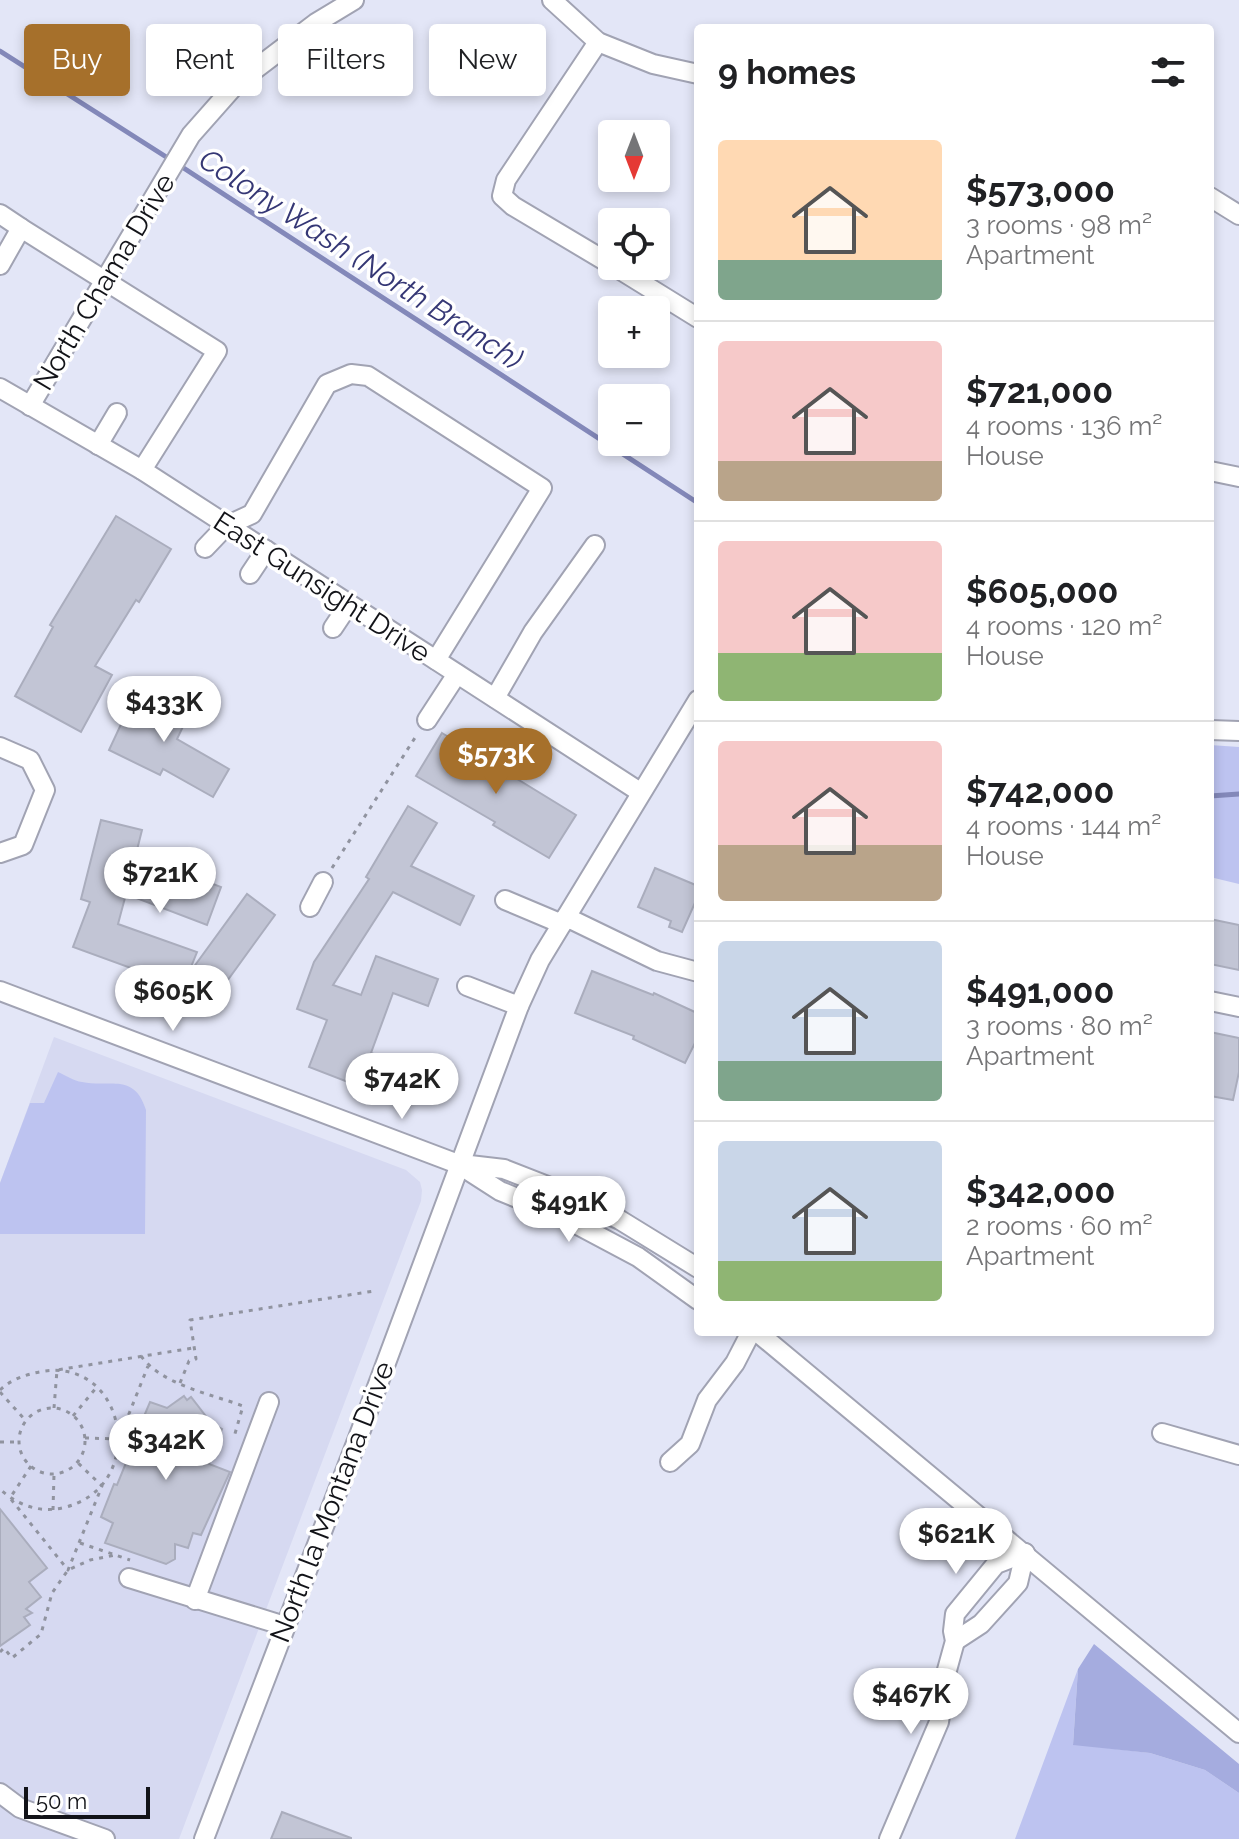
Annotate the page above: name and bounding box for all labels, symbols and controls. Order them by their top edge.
chip: Buy [24,24,130,96]
chip: Rent [146,24,262,96]
chip: Filters [278,24,413,96]
chip: New [429,24,546,96]
icon: filters [1146,50,1190,94]
text: 9 homes [718,52,856,92]
north arrow [598,120,670,192]
map controls [598,120,670,456]
water label: Colony Wash (North Branch) [193,141,529,377]
street label: North Chama Drive [26,168,182,396]
text: $573,000 [966,170,1115,210]
icon: home [782,172,878,268]
button: locate [598,208,670,280]
text: 3 rooms · 98 m² [966,210,1152,240]
text: Apartment [966,240,1095,270]
button: + [598,296,670,368]
text: $721,000 [966,371,1113,411]
icon: home [782,373,878,469]
button: − [598,384,670,456]
text: 4 rooms · 136 m² [966,411,1162,441]
text: House [966,441,1044,471]
street label: East Gunsight Drive [207,505,437,669]
text: $605,000 [966,571,1118,611]
icon: home [782,573,878,669]
text: 4 rooms · 120 m² [966,611,1162,641]
text: House [966,641,1044,671]
pin: $433K [108,676,220,744]
text: $433K [125,687,203,717]
pin: $573K [440,728,552,796]
text: $573K [457,739,535,769]
text: $742,000 [966,771,1114,811]
icon: home [782,773,878,869]
text: 4 rooms · 144 m² [966,811,1161,841]
text: House [966,841,1044,871]
pin: $721K [104,847,216,915]
text: $721K [122,858,198,888]
pin: $605K [117,965,229,1033]
text: $491,000 [966,971,1114,1011]
icon: home [782,973,878,1069]
text: $605K [133,976,213,1006]
text: 3 rooms · 80 m² [966,1011,1153,1041]
text: Apartment [966,1041,1095,1071]
pin: $742K [346,1053,458,1121]
text: $742K [364,1064,440,1094]
text: $342,000 [966,1171,1115,1211]
icon: home [782,1173,878,1269]
pin: $491K [513,1176,625,1244]
text: $491K [531,1187,607,1217]
text: 2 rooms · 60 m² [966,1211,1153,1241]
text: Apartment [966,1241,1095,1271]
street label: North la Montana Drive [263,1357,401,1647]
pin: $342K [110,1414,222,1482]
text: $342K [127,1425,205,1455]
pin: $621K [900,1508,1012,1576]
text: $621K [917,1519,995,1549]
pin: $467K [855,1668,967,1736]
text: $467K [871,1679,951,1709]
scale bar [24,1783,150,1819]
text: 50 m [36,1788,87,1814]

